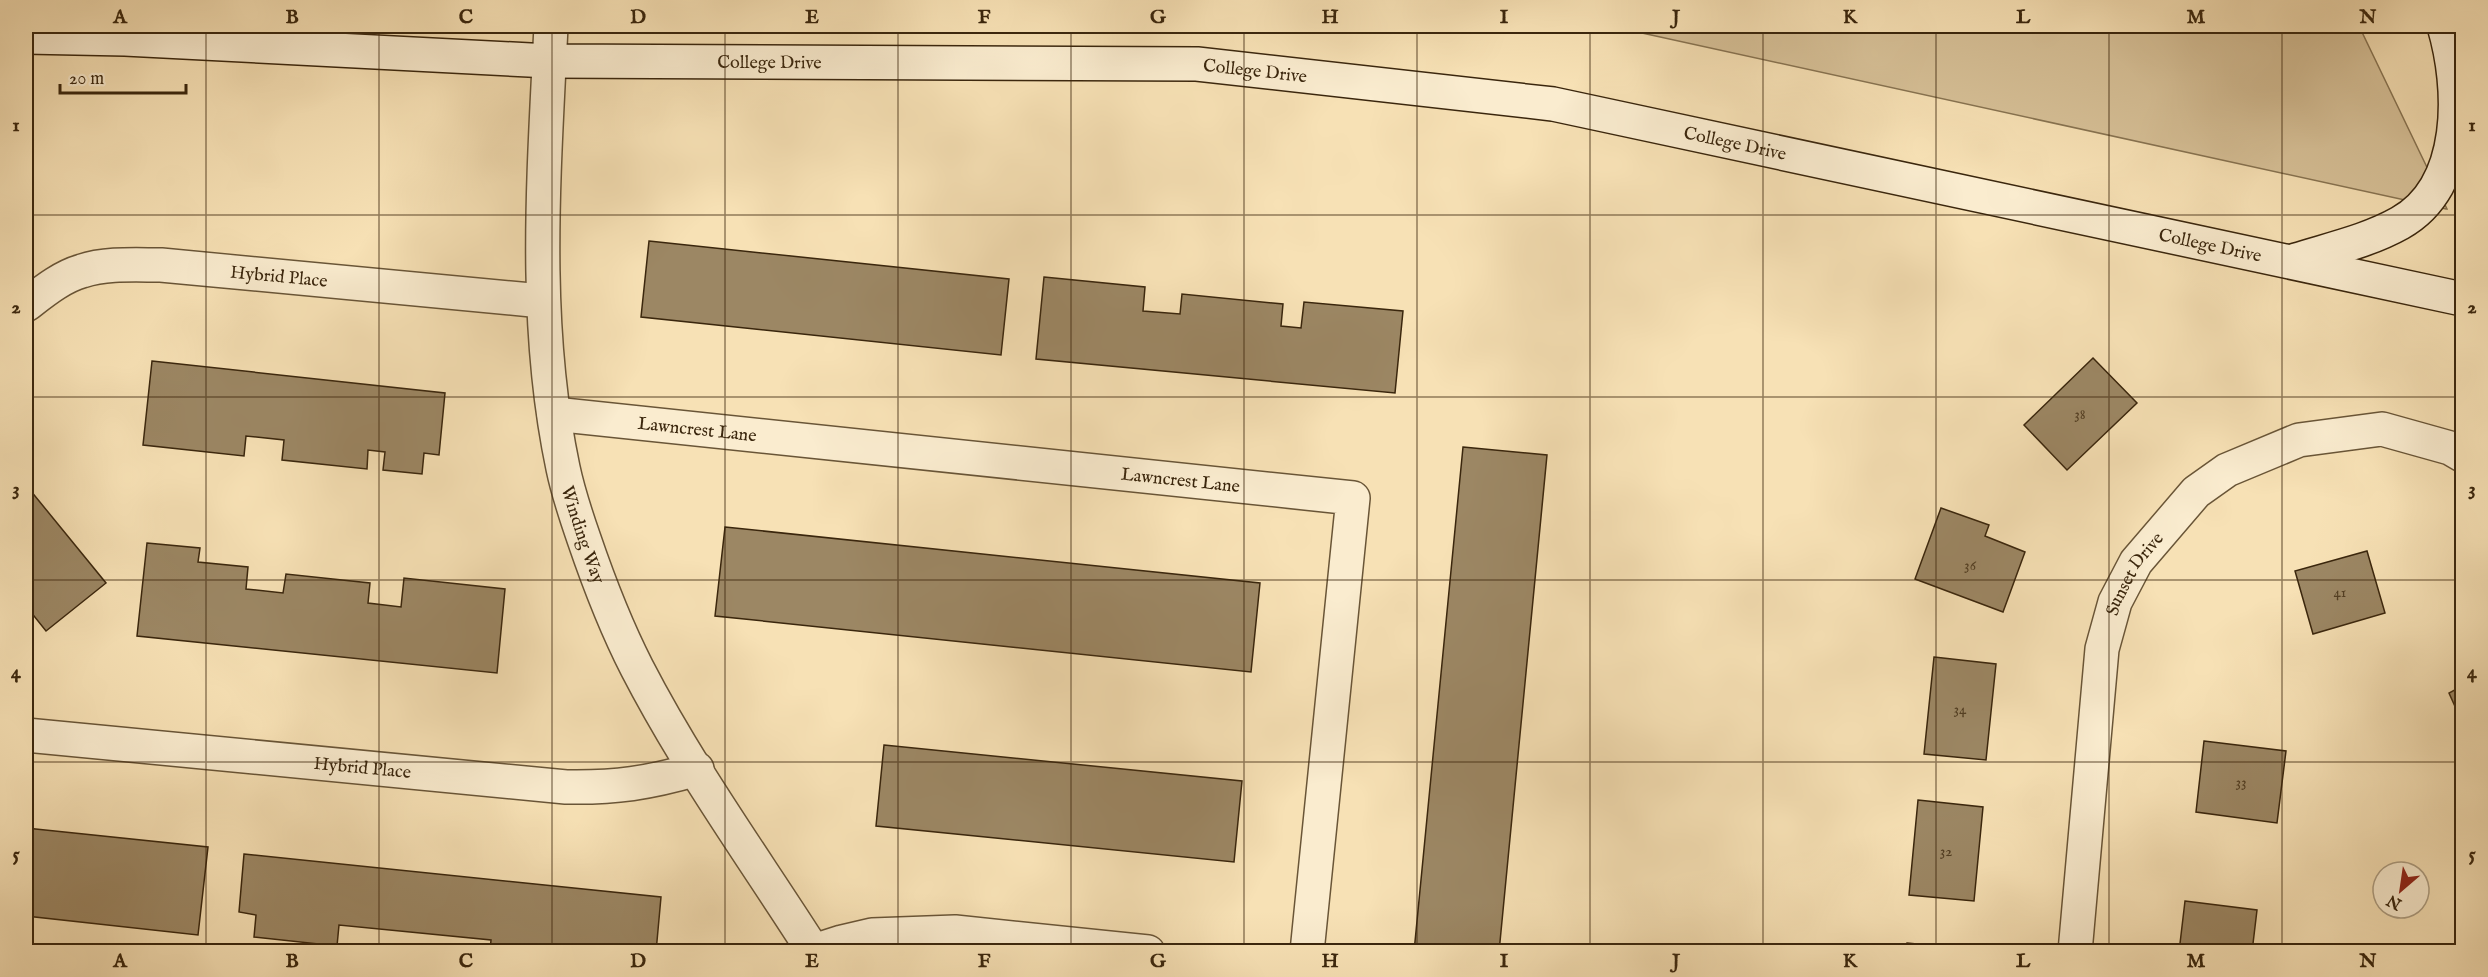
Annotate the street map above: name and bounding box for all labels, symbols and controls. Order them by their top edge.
text: A [112,5,128,30]
text: B [285,5,299,30]
text: C [459,5,473,30]
text: D [630,5,646,30]
text: E [805,5,819,30]
text: F [978,5,991,30]
text: G [1150,5,1167,30]
text: H [1321,5,1339,30]
text: I [1500,5,1509,30]
text: J [1669,5,1681,30]
text: K [1843,5,1859,30]
text: L [2016,5,2031,30]
text: M [2187,5,2206,30]
text: N [2358,5,2377,30]
street label: College Drive [717,52,822,75]
street label: College Drive [1202,55,1308,89]
scale bar [60,57,186,95]
text: 20 m [69,68,104,91]
text: 1 [12,113,20,138]
text: 1 [2468,113,2476,138]
street label: College Drive [1681,122,1788,167]
street label: College Drive [2156,224,2263,269]
street label: Hybrid Place [229,262,329,294]
text: 2 [11,295,21,320]
text: 2 [2467,295,2477,320]
house number: 38 [2074,405,2086,424]
street label: Lawncrest Lane [637,413,758,448]
street label: Lawncrest Lane [1120,464,1241,499]
text: 3 [12,477,20,502]
text: 3 [2468,477,2476,502]
street label: Winding Way [555,483,609,587]
street label: Sunset Drive [2102,528,2169,618]
house number: 36 [1964,556,1977,575]
house number: 41 [2334,583,2346,602]
text: 4 [11,660,22,685]
text: 4 [2467,660,2478,685]
house number: 34 [1954,700,1967,719]
street label: Hybrid Place [313,753,412,785]
house number: 33 [2235,773,2247,792]
text: 5 [12,842,20,867]
house number: 32 [1940,842,1952,861]
text: 5 [2468,842,2476,867]
north arrow [2371,860,2431,920]
text: N [2384,889,2406,914]
text: A [112,949,128,974]
text: B [285,949,299,974]
text: C [459,949,473,974]
text: D [630,949,646,974]
text: E [805,949,819,974]
text: F [978,949,991,974]
text: G [1150,949,1167,974]
text: H [1321,949,1339,974]
text: I [1500,949,1509,974]
text: J [1669,949,1681,974]
text: K [1843,949,1859,974]
text: L [2016,949,2031,974]
text: M [2187,949,2206,974]
text: N [2358,949,2377,974]

